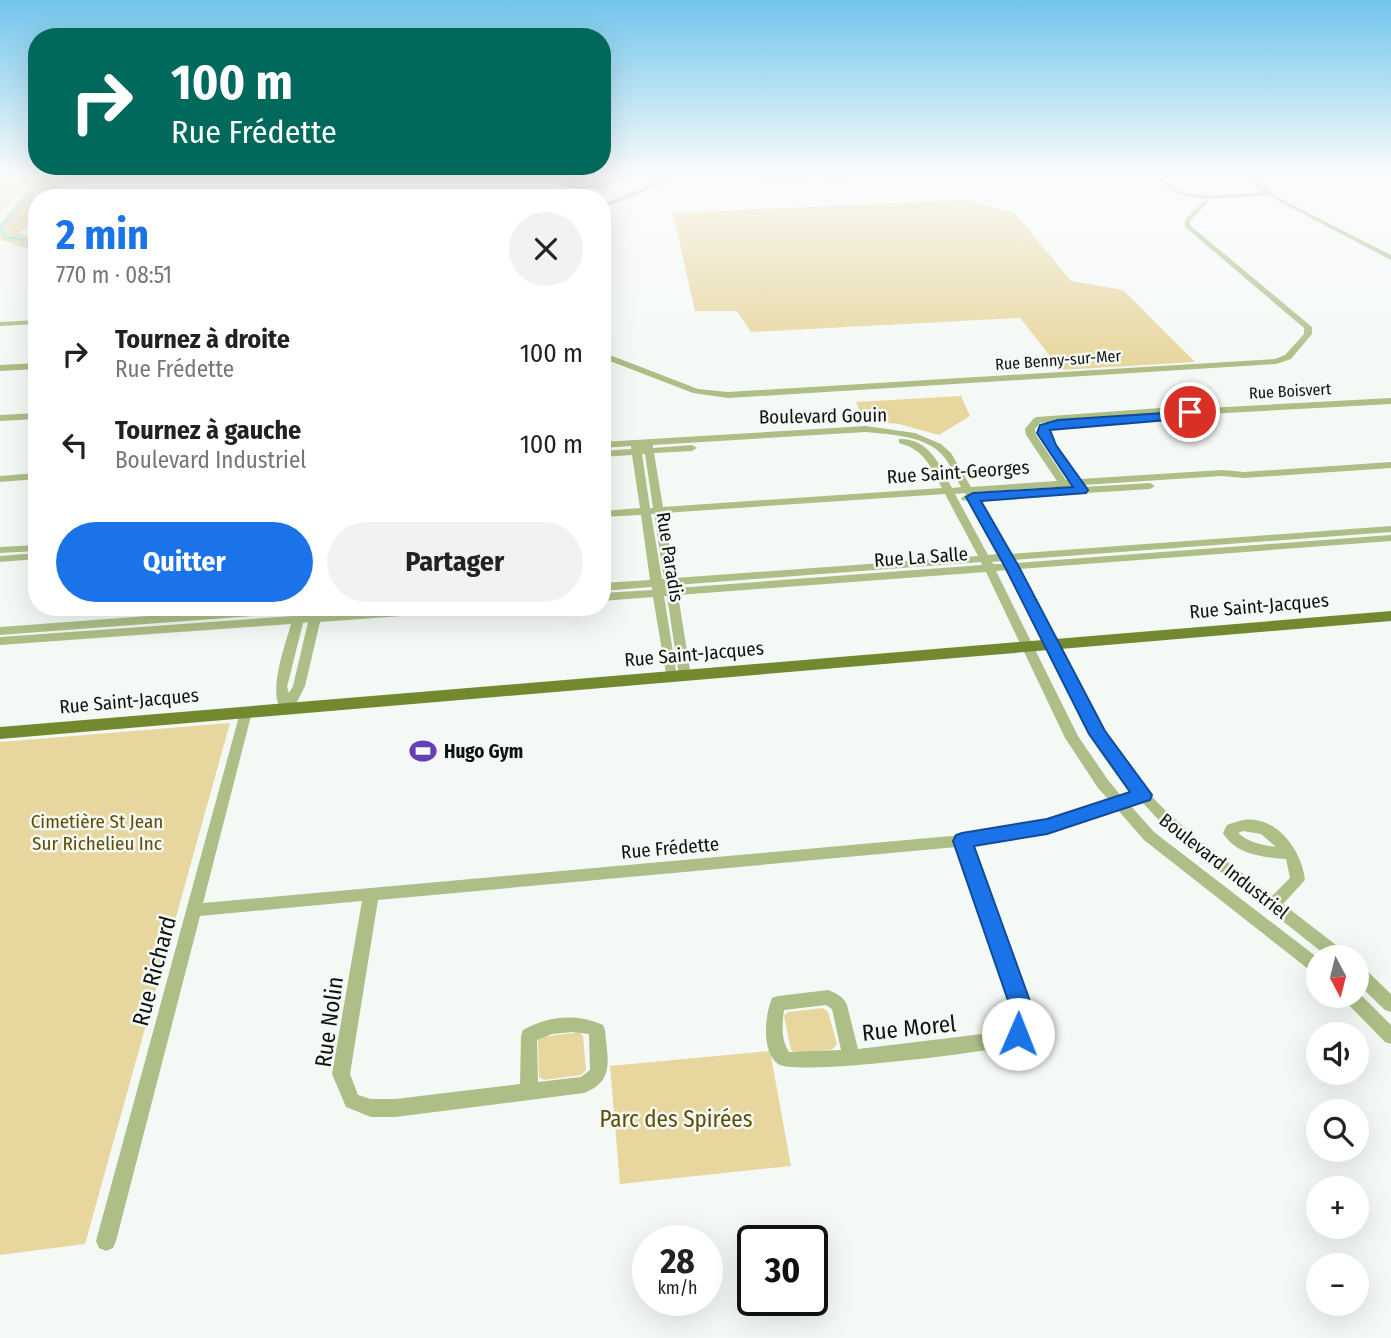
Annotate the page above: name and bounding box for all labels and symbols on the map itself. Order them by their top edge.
street label: Rue Benny-sur-Mer [994,346,1122,374]
street label: Rue Boisvert [1248,379,1332,403]
pin [1160,382,1220,442]
street label: Boulevard Gouin [759,403,887,429]
street label: Rue Saint-Georges [886,456,1030,488]
street label: Rue Paradis [652,510,688,604]
street label: Rue La Salle [873,542,969,572]
street label: Rue Saint-Jacques [1188,588,1330,624]
street label: Rue Saint-Jacques [623,636,765,672]
street label: Rue Saint-Jacques [58,683,200,719]
sports icon: Hugo Gym [408,736,438,766]
place label: Hugo Gym [444,740,523,763]
street label: Boulevard Industriel [1155,808,1293,924]
park label: Cimetière St Jean Sur Richelieu Inc [31,810,163,855]
street label: Rue Frédette [620,832,720,864]
street label: Rue Richard [126,913,182,1029]
north arrow [1306,945,1368,1008]
street label: Rue Nolin [309,975,349,1069]
position arrow [981,997,1055,1071]
street label: Rue Morel [860,1009,958,1047]
park label: Parc des Spirées [599,1105,753,1133]
speed limit sign: 30 [737,1225,828,1316]

